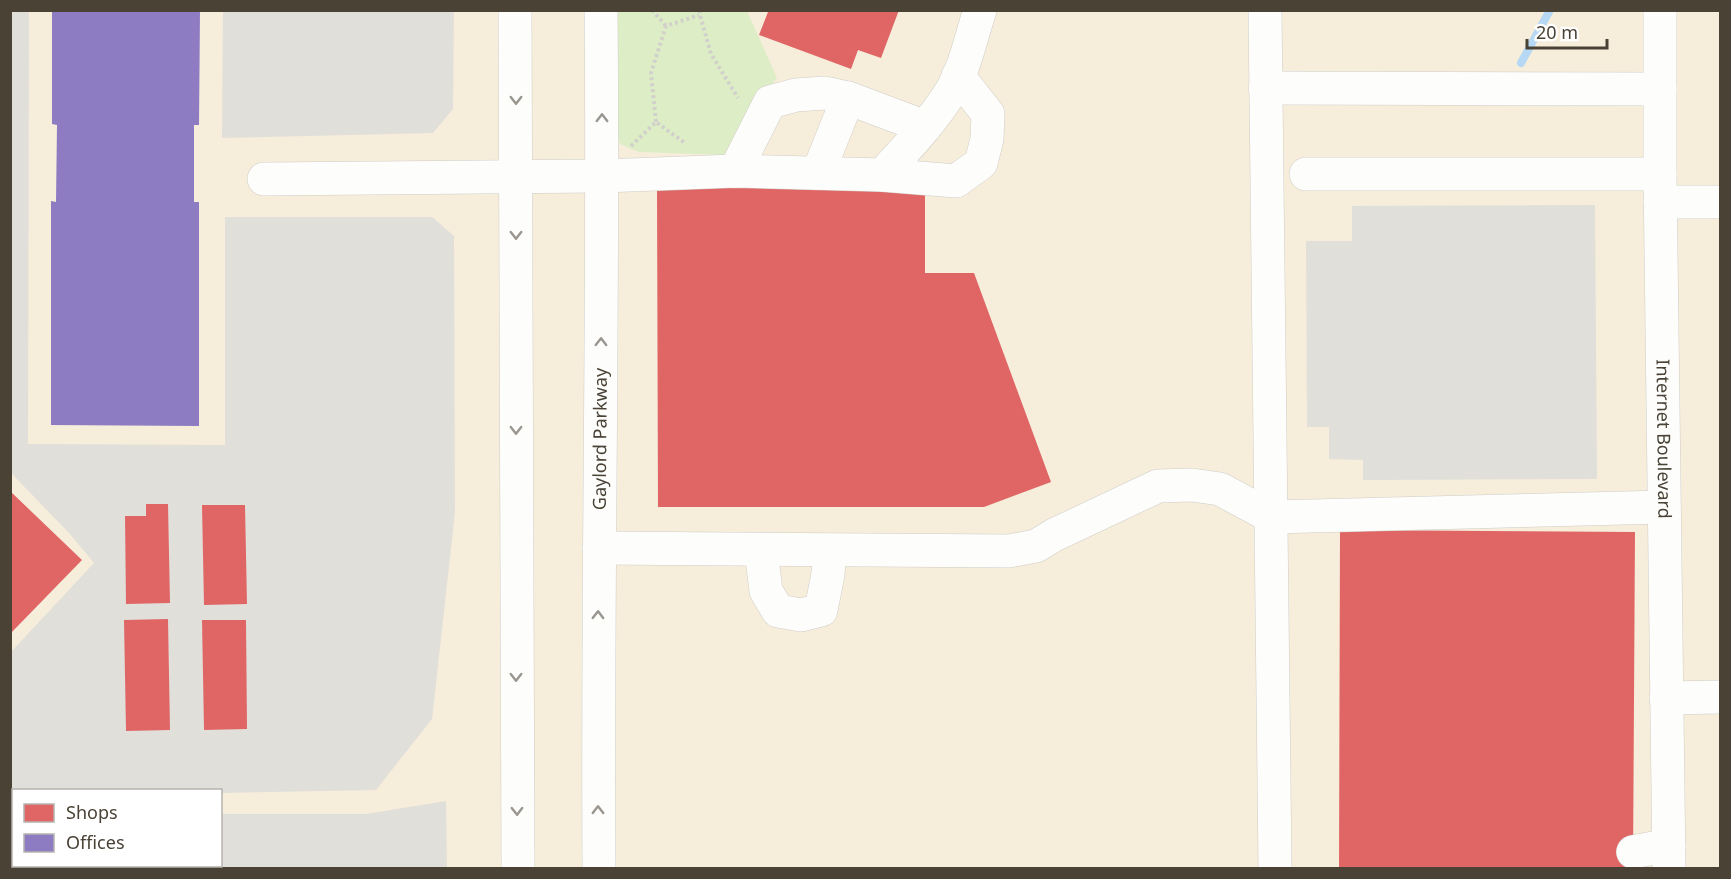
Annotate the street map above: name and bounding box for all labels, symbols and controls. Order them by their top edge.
scale bar [1527,12,1606,50]
text: 20 m [1536,20,1578,44]
one-way arrow [510,96,522,105]
one-way arrow [596,113,608,122]
one-way arrow [510,231,522,240]
one-way arrow [595,337,607,346]
street label: Internet Boulevard [1651,359,1677,519]
street label: Gaylord Parkway [587,367,612,510]
one-way arrow [510,426,522,435]
one-way arrow [592,611,605,620]
one-way arrow [510,672,522,681]
legend [12,789,222,867]
text: Shops [66,800,118,824]
one-way arrow [592,806,604,815]
one-way arrow [511,807,523,816]
text: Offices [66,830,125,854]

